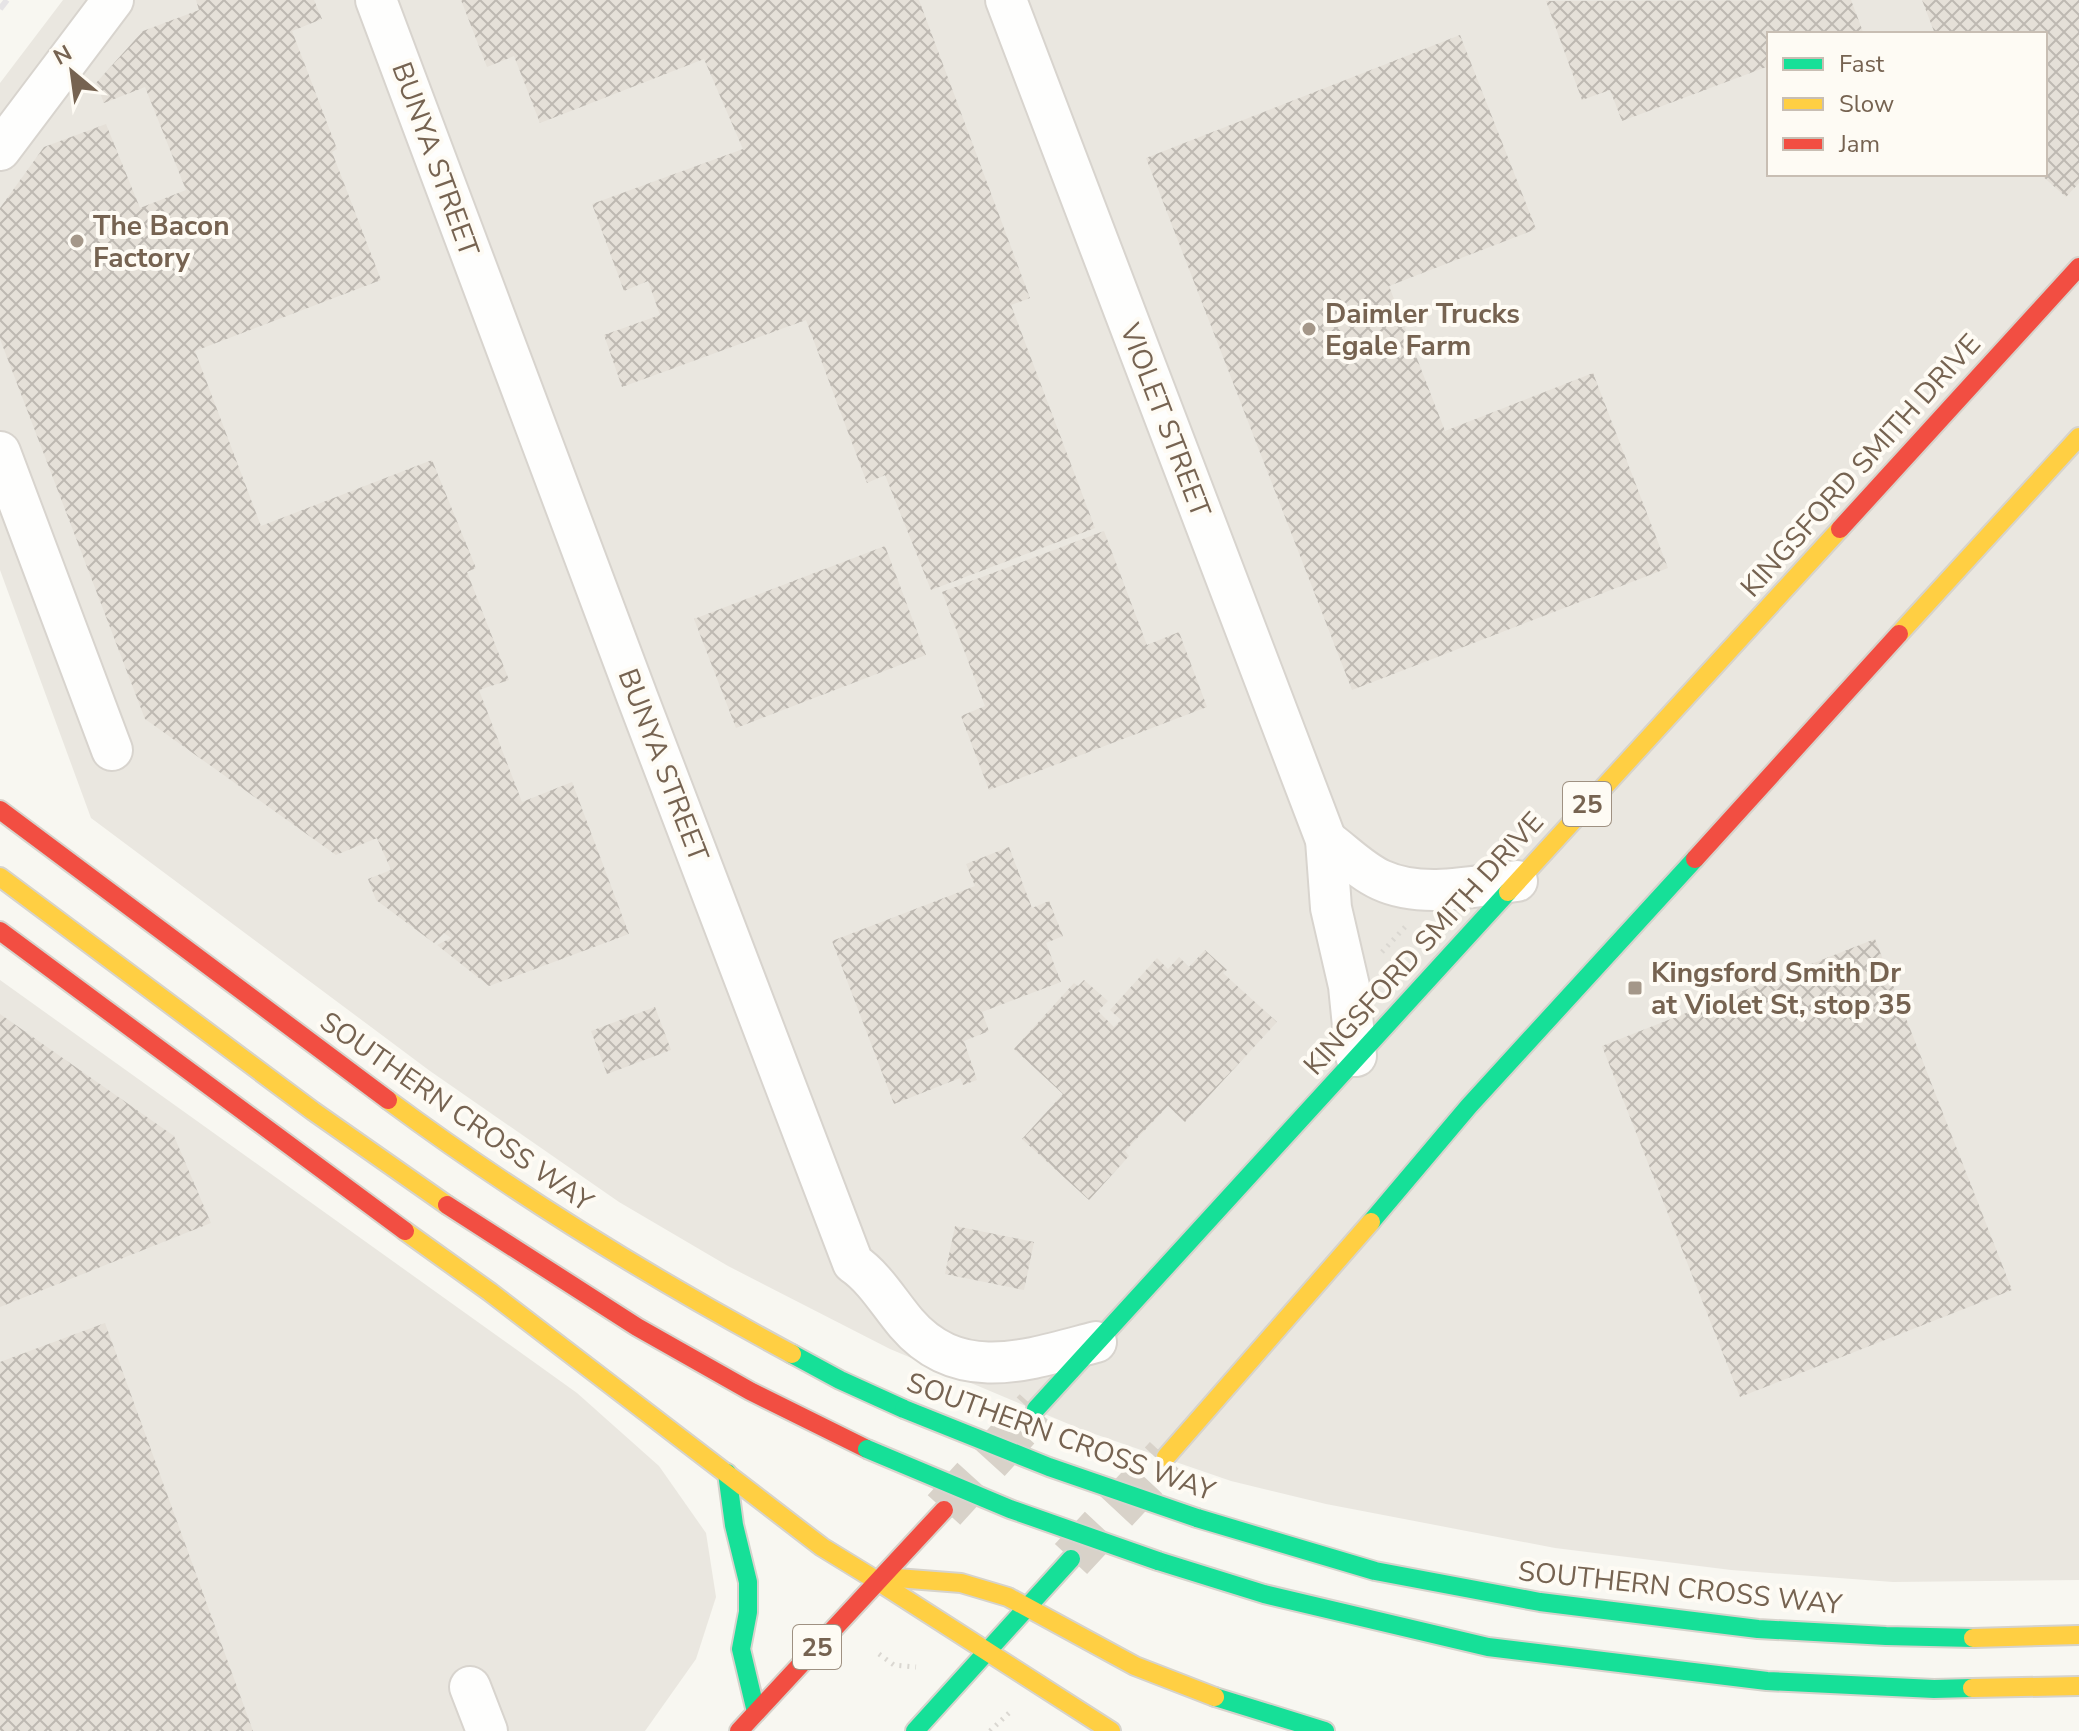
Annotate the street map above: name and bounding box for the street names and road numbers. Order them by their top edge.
street label: BUNYA STREET [382,57,488,262]
street label: VIOLET STREET [1110,317,1220,523]
street label: KINGSFORD SMITH DRIVE [1732,326,1989,605]
street label: BUNYA STREET [609,663,717,868]
road number: 25 [1563,782,1611,826]
street label: KINGSFORD SMITH DRIVE [1295,804,1552,1083]
street label: SOUTHERN CROSS WAY [312,1003,602,1221]
street label: SOUTHERN CROSS WAY [901,1363,1221,1511]
street label: SOUTHERN CROSS WAY [1516,1552,1845,1624]
road number: 25 [793,1625,841,1669]

